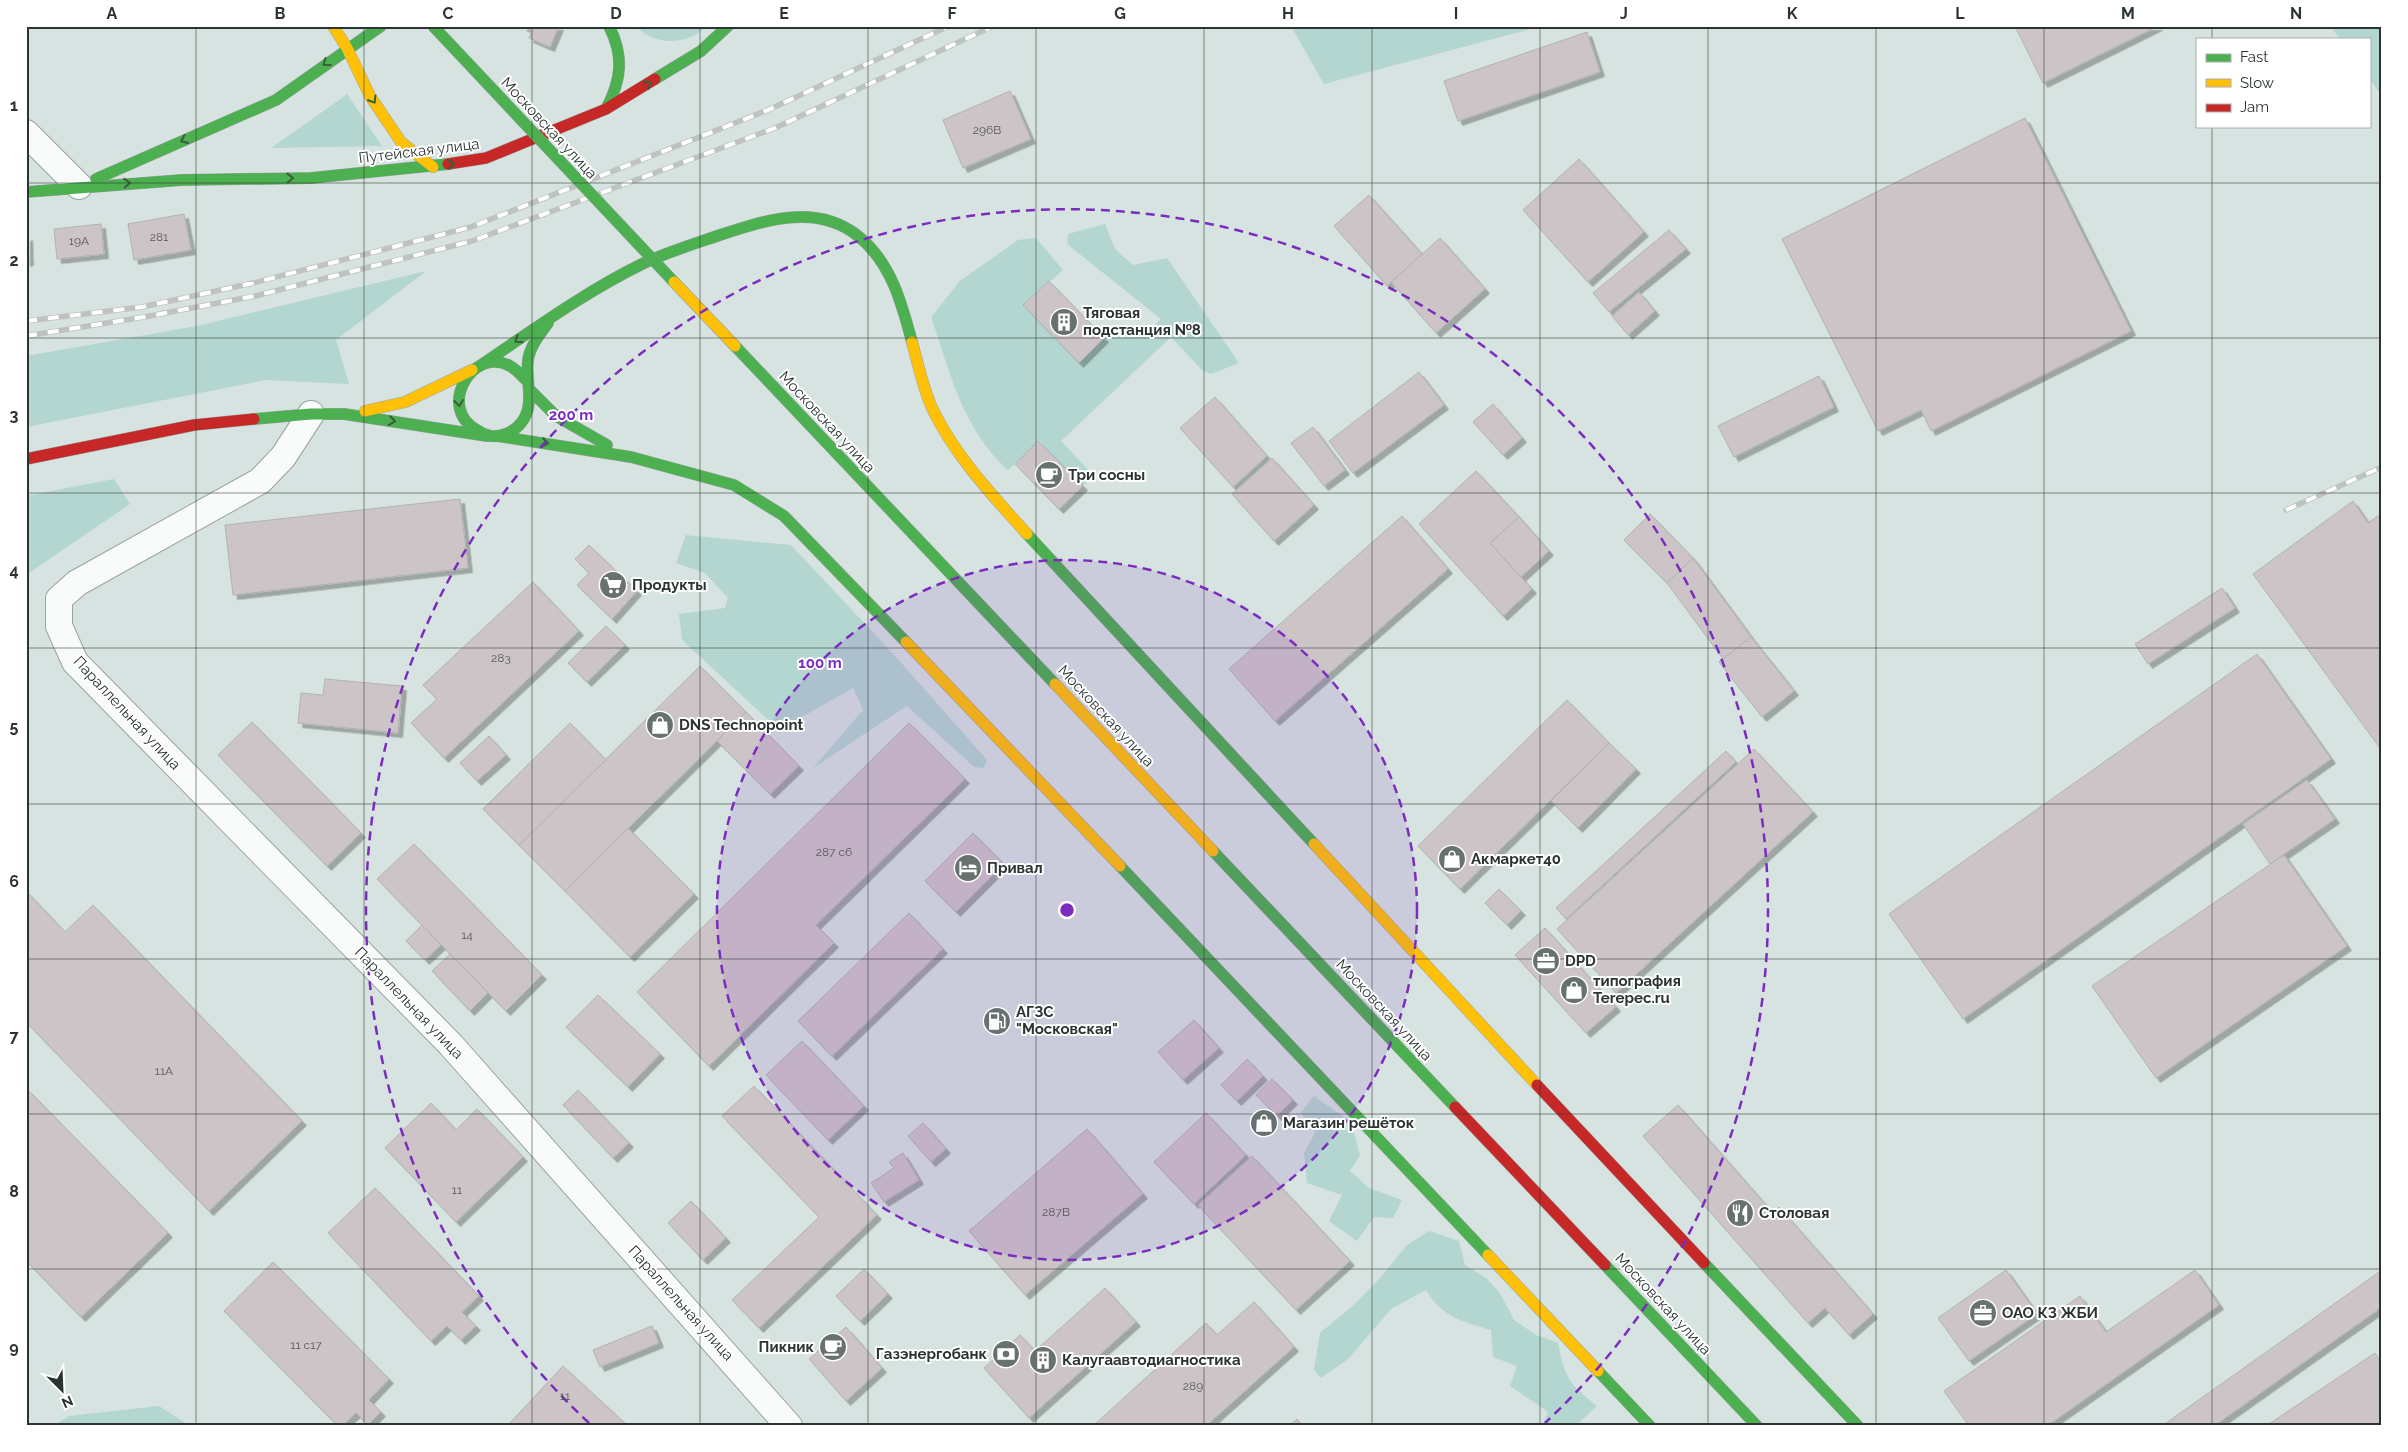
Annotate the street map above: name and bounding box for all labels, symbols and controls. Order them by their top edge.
text: A [107,4,118,23]
text: B [275,4,286,23]
text: C [443,4,454,23]
text: D [610,4,622,23]
text: E [779,4,789,23]
text: F [947,4,957,23]
text: G [1114,4,1126,23]
text: H [1282,4,1294,23]
text: I [1454,4,1458,23]
text: J [1620,4,1628,23]
text: K [1787,4,1798,23]
text: L [1955,4,1965,23]
text: M [2121,4,2135,23]
text: N [2290,4,2302,23]
legend [2196,38,2370,128]
text: Fast [2240,48,2268,66]
one-way arrow [322,57,332,66]
street label: Московская улица [497,73,601,183]
text: Slow [2240,74,2274,92]
one-way arrow [642,80,651,90]
one-way arrow [366,94,376,103]
text: 1 [10,96,18,115]
text: Jam [2240,98,2269,116]
house number: 296В [973,123,1001,137]
one-way arrow [180,134,189,145]
street label: Путейская улица [358,135,480,167]
one-way arrow [447,159,456,169]
one-way arrow [286,173,294,183]
one-way arrow [123,178,131,189]
house number: 281 [150,230,168,244]
house number: 19А [69,234,89,248]
text: 2 [9,251,19,270]
place label: Тяговая подстанция №8 [1083,304,1201,339]
building icon: Тяговая подстанция №8 [1049,307,1079,337]
one-way arrow [515,334,524,343]
street label: Московская улица [775,367,879,477]
one-way arrow [453,400,464,408]
text: 3 [10,406,19,425]
text: 200 m [549,406,593,424]
one-way arrow [388,415,396,426]
one-way arrow [541,438,550,448]
cafe icon: Три сосны [1034,460,1064,490]
place label: Три сосны [1068,466,1145,484]
text: 4 [9,561,19,580]
supermarket icon: Продукты [598,570,628,600]
place label: Продукты [632,576,707,594]
house number: 283 [491,651,511,665]
street label: Параллельная улица [70,653,184,773]
text: 100 m [798,654,842,672]
street label: Московская улица [1054,661,1158,771]
shop icon: DNS Technopoint [645,710,675,740]
place label: DNS Technopoint [679,716,803,734]
text: 5 [10,717,19,736]
shop icon: Акмаркет40 [1437,844,1467,874]
house number: 287 с6 [816,845,852,859]
place label: Акмаркет40 [1471,850,1561,868]
hotel icon: Привал [953,853,983,883]
place label: Привал [987,859,1043,877]
text: 6 [9,872,19,891]
centre of rings [1058,901,1076,919]
house number: 14 [461,928,473,942]
street label: Параллельная улица [351,943,467,1063]
office icon: DPD [1531,946,1561,976]
place label: DPD [1565,952,1596,970]
street label: Московская улица [1332,955,1436,1065]
place label: типография Terepec.ru [1593,972,1681,1007]
shop icon: типография Terepec.ru [1559,975,1589,1005]
place label: АГЗС "Московская" [1016,1003,1118,1038]
fuel station icon: АГЗС "Московская" [982,1006,1012,1036]
text: 7 [10,1027,19,1046]
house number: 11А [155,1064,173,1078]
shop icon: Магазин решёток [1249,1108,1279,1138]
place label: Магазин решёток [1283,1114,1415,1132]
text: 8 [9,1182,19,1201]
house number: 11 [452,1183,462,1197]
restaurant icon: Столовая [1725,1198,1755,1228]
place label: Столовая [1759,1204,1829,1222]
house number: 287В [1042,1205,1070,1219]
street label: Параллельная улица [625,1242,737,1364]
street label: Московская улица [1611,1249,1715,1359]
office icon: ОАО КЗ ЖБИ [1968,1298,1998,1328]
place label: ОАО КЗ ЖБИ [2002,1304,2098,1322]
cafe icon: Пикник [818,1332,848,1362]
text: 9 [9,1338,19,1357]
house number: 11 с17 [290,1338,322,1352]
place label: Пикник [759,1338,814,1356]
bank icon: Газэнергобанк [991,1339,1021,1369]
place label: Газэнергобанк [876,1345,987,1363]
building icon: Калугаавтодиагностика [1028,1345,1058,1375]
place label: Калугаавтодиагностика [1062,1351,1241,1369]
north arrow [38,1364,88,1414]
house number: 289 [1183,1379,1203,1393]
house number: 11 [560,1389,570,1403]
text: N [59,1392,75,1411]

